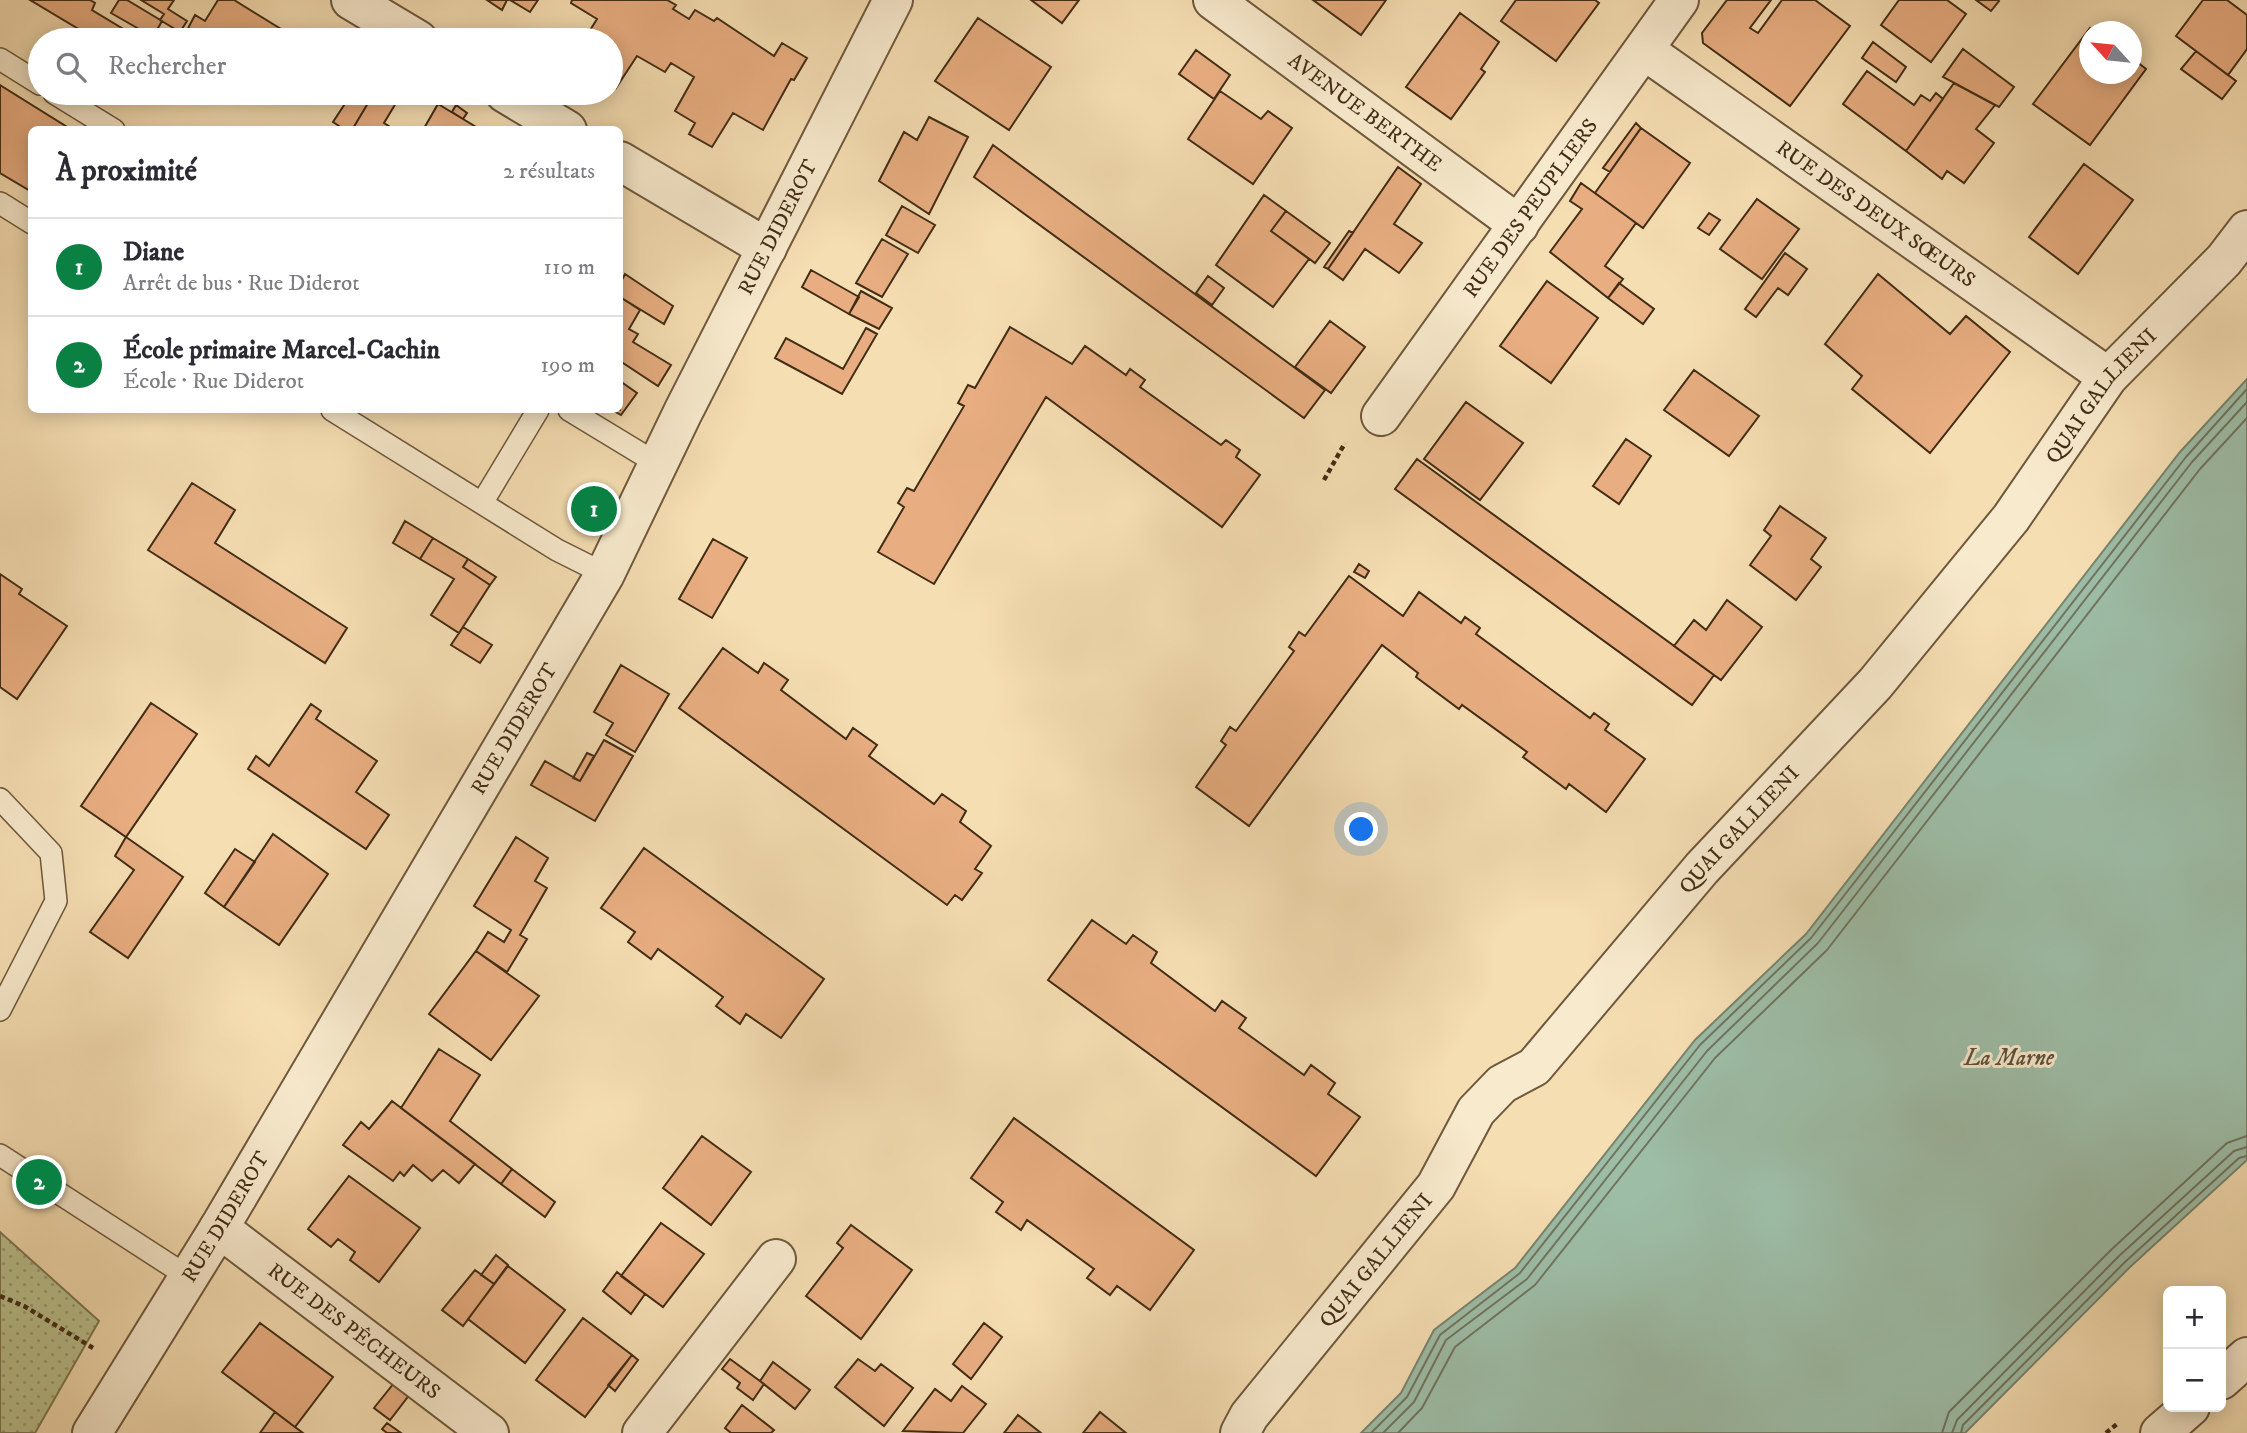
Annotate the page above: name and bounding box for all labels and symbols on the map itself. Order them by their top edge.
north arrow [2079,21,2142,84]
street label: AVENUE BERTHE [1283,48,1447,178]
street label: RUE DES PEUPLIERS [1458,114,1604,303]
street label: RUE DES DEUX SŒURS [1771,135,1980,294]
street label: RUE DIDEROT [733,155,823,299]
street label: QUAI GALLIENI [2040,323,2163,469]
pin: 1 [571,483,617,535]
street label: RUE DIDEROT [466,659,564,800]
street label: QUAI GALLIENI [1674,761,1805,900]
your location [1344,812,1378,846]
water label: La Marne [1962,1044,2055,1073]
street label: RUE DIDEROT [177,1147,275,1287]
pin: 2 [16,1156,62,1208]
street label: QUAI GALLIENI [1314,1188,1439,1333]
street label: RUE DES PÊCHEURS [262,1258,445,1405]

